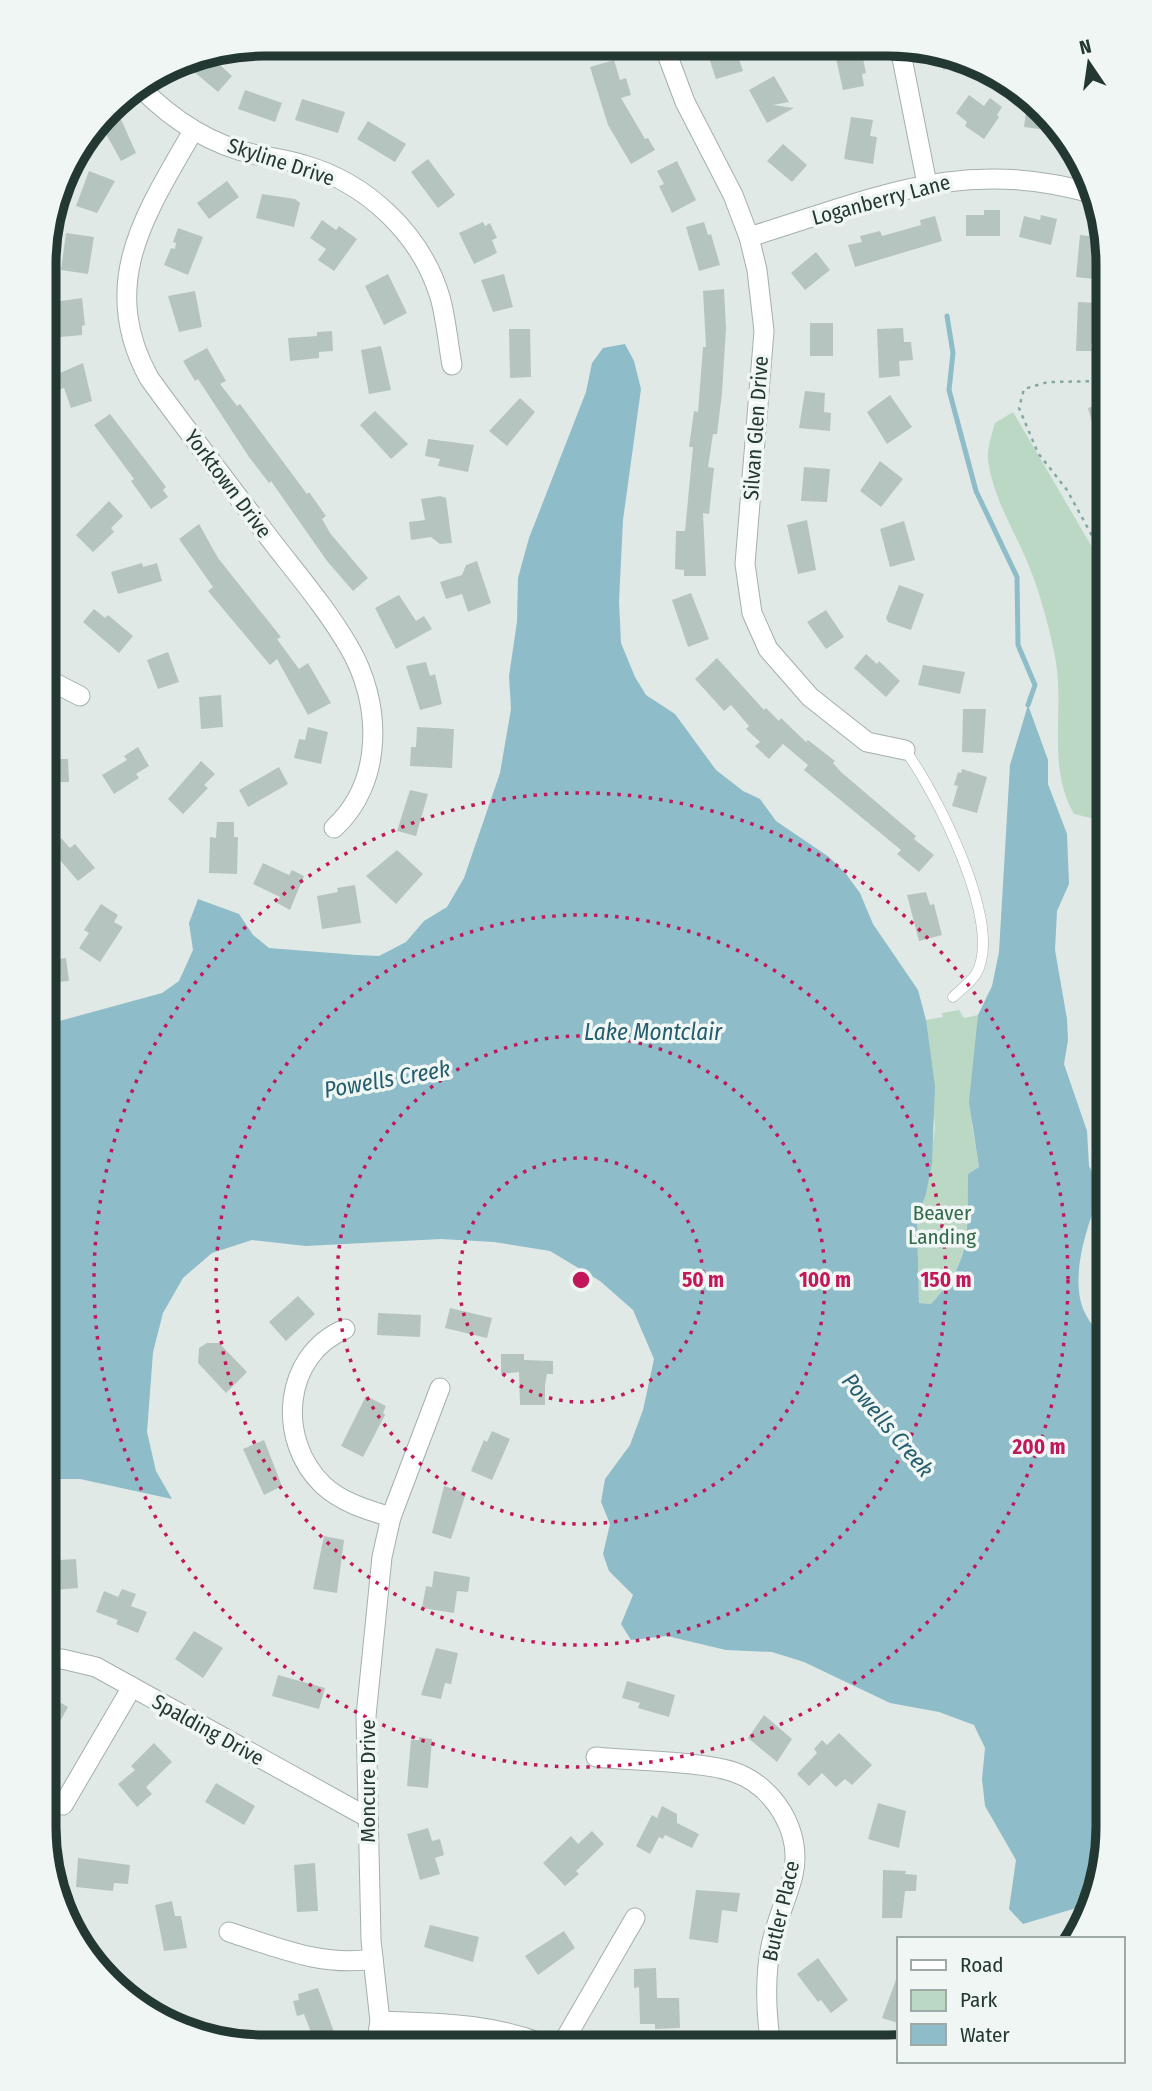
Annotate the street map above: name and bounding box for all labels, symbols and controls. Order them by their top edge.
north arrow [1054,28,1124,98]
text: N [1077,34,1093,59]
street label: Skyline Drive [224,132,338,192]
street label: Loganberry Lane [809,169,953,231]
street label: Silvan Glen Drive [738,355,774,501]
street label: Yorktown Drive [179,425,277,543]
water label: Lake Montclair [584,1018,723,1046]
water label: Powells Creek [322,1054,452,1104]
park label: Beaver Landing [908,1200,976,1250]
text: 50 m [682,1267,724,1293]
text: 100 m [799,1267,851,1293]
text: 150 m [920,1267,972,1293]
centre of rings [569,1268,593,1292]
water label: Powells Creek [836,1367,940,1483]
text: 200 m [1011,1434,1066,1460]
street label: Spalding Drive [148,1689,268,1771]
street label: Moncure Drive [355,1719,381,1843]
street label: Butler Place [757,1858,805,1964]
legend [897,1937,1124,2063]
text: Road [960,1952,1004,1978]
text: Park [960,1987,998,2013]
text: Water [960,2022,1010,2048]

